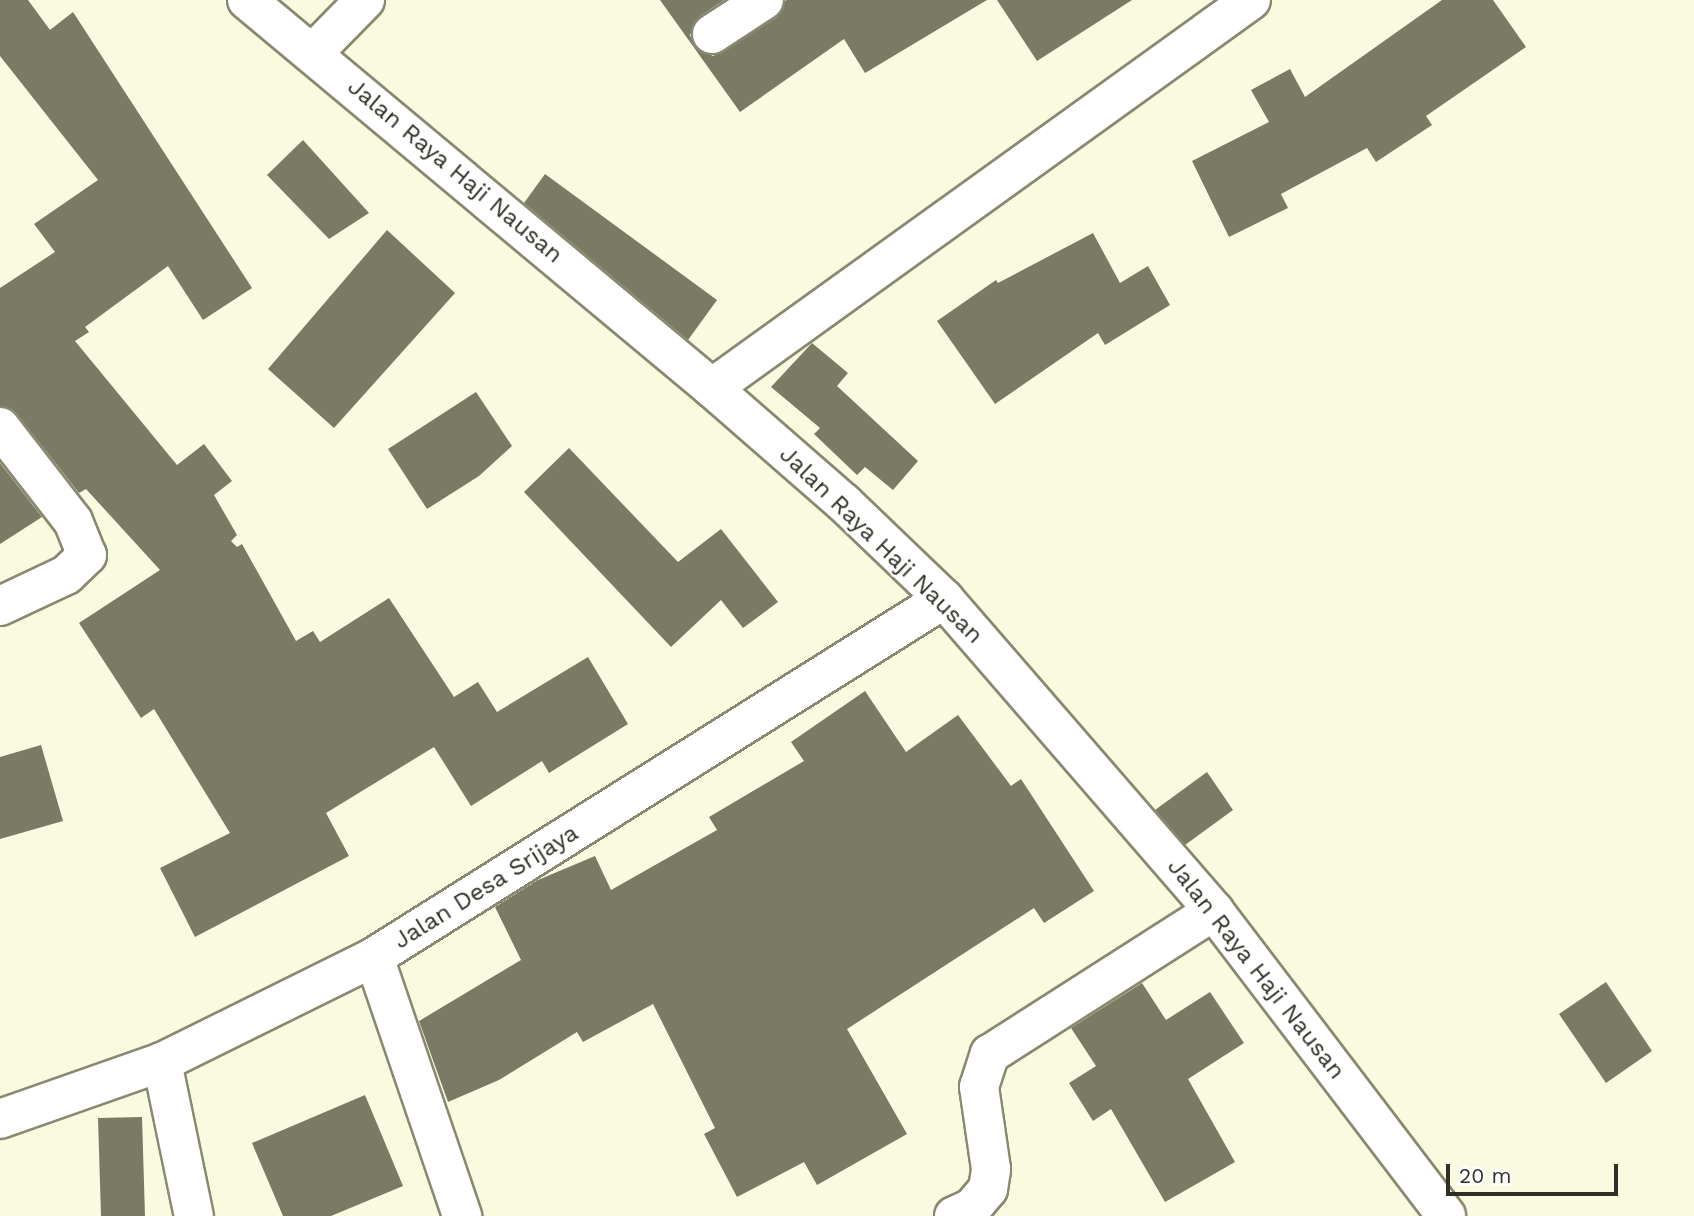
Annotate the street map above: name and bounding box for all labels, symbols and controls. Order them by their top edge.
street label: Jalan Raya Haji Nausan [341,72,569,270]
street label: Jalan Raya Haji Nausan [773,440,989,650]
street label: Jalan Desa Srijaya [388,818,584,956]
street label: Jalan Raya Haji Nausan [1161,853,1351,1085]
scale bar [1449,1150,1620,1194]
text: 20 m [1459,1163,1511,1188]

